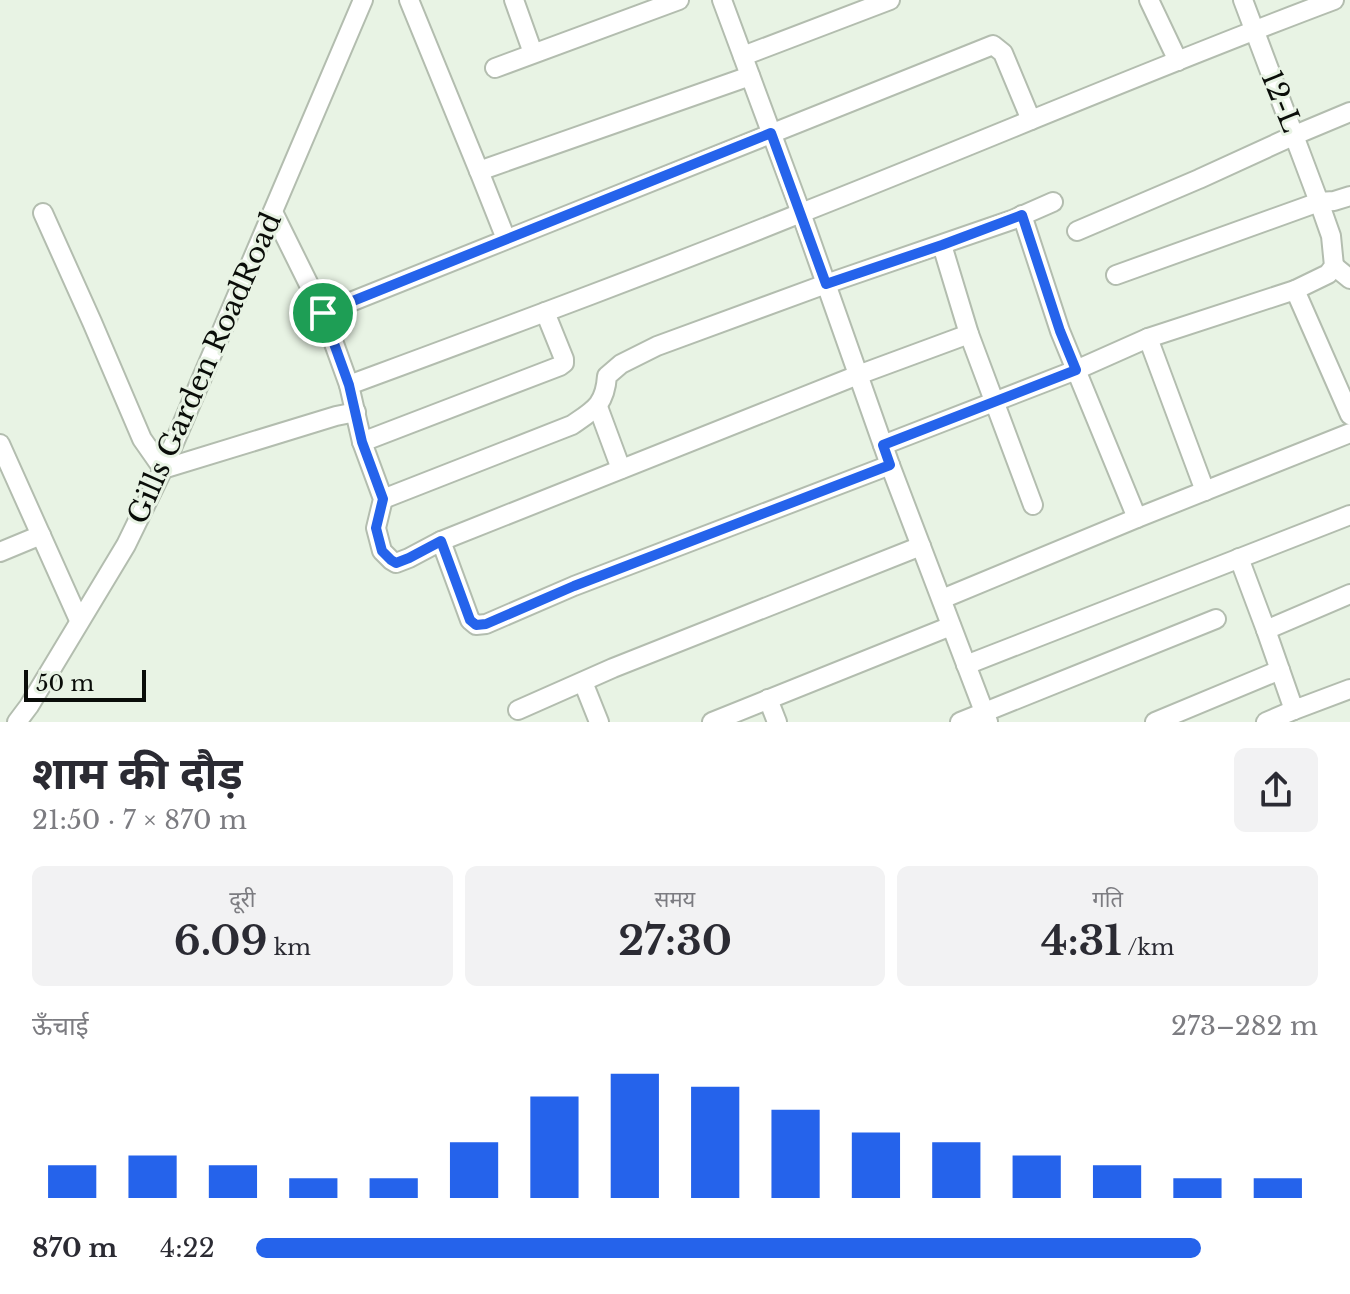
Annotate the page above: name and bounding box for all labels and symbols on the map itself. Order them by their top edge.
street label: 12-L [1254,66,1310,137]
street label: Gills Garden RoadRoad [120,207,289,529]
pin [289,279,357,347]
scale bar [24,666,146,702]

